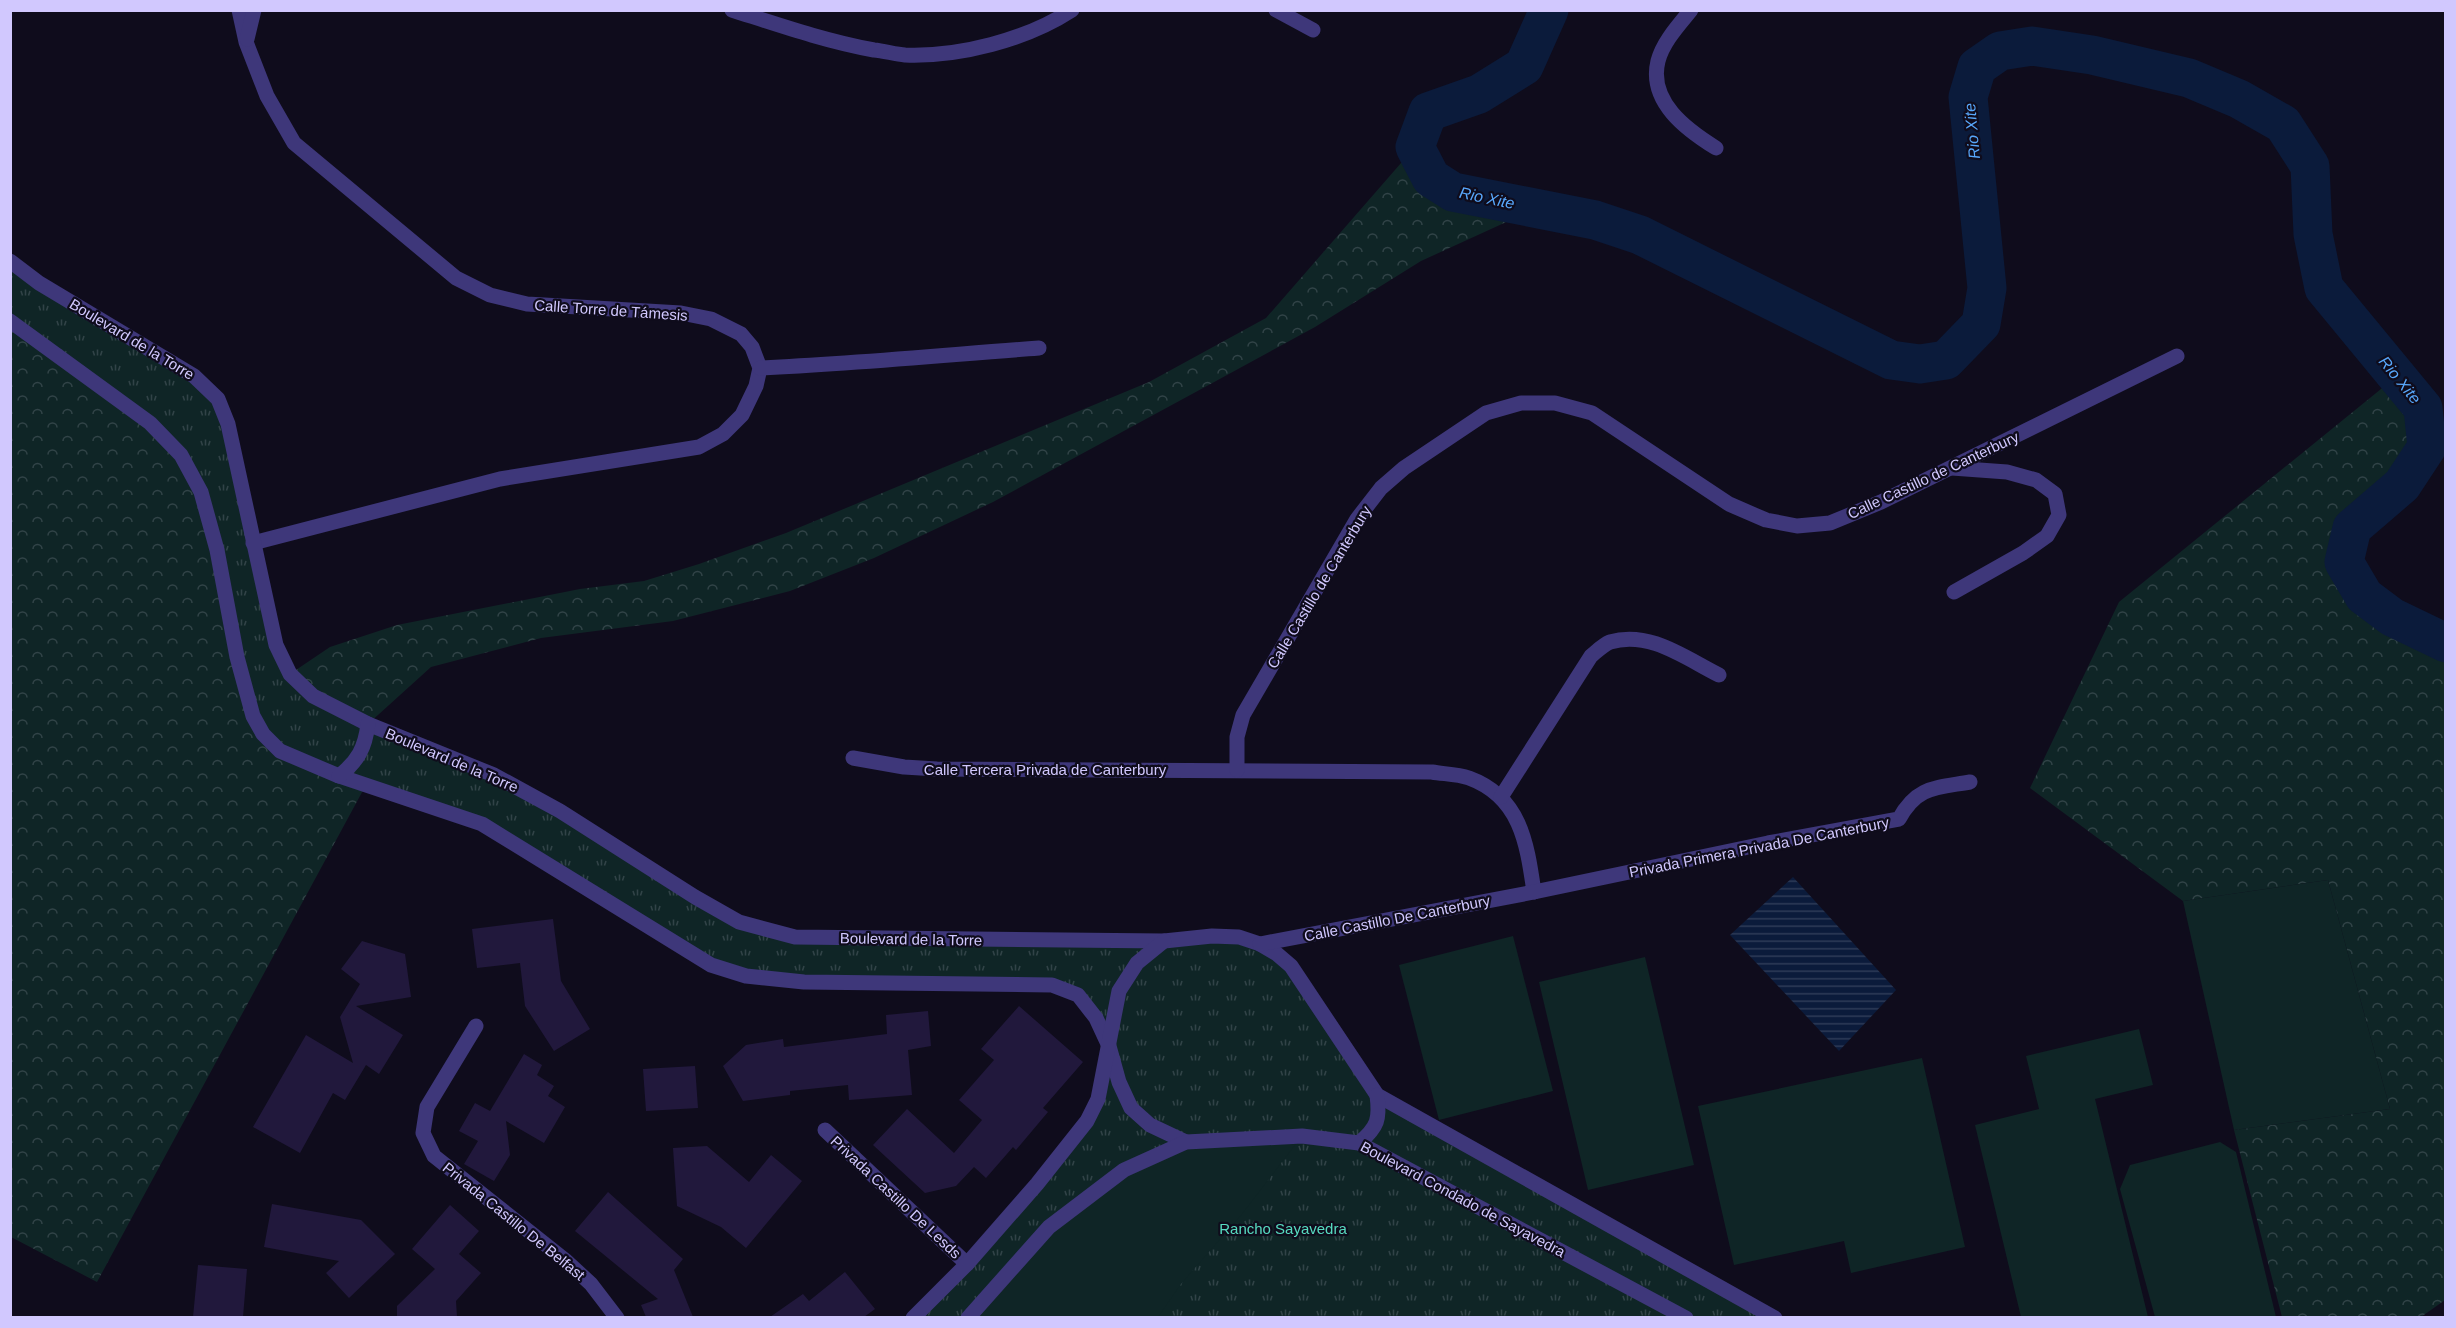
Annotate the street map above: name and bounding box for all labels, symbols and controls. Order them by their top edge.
water label: Rio Xite [1961,102,1983,160]
water label: Rio Xite [1458,184,1516,212]
street label: Boulevard de la Torre [67,295,197,383]
street label: Calle Torre de Támesis [534,296,688,324]
water label: Rio Xite [2376,353,2424,407]
street label: Calle Castillo de Canterbury [1845,428,2022,522]
street label: Calle Castillo de Canterbury [1264,502,1375,671]
street label: Boulevard de la Torre [383,724,521,796]
street label: Calle Tercera Privada de Canterbury [924,761,1167,778]
street label: Privada Primera Privada De Canterbury [1628,813,1891,881]
street label: Calle Castillo De Canterbury [1302,892,1492,944]
street label: Boulevard de la Torre [840,929,982,949]
street label: Privada Castillo De Lesds [827,1132,965,1262]
street label: Boulevard Condado de Sayavedra [1358,1138,1569,1261]
street label: Privada Castillo De Belfast [440,1159,589,1284]
park label: Rancho Sayavedra [1219,1220,1347,1237]

